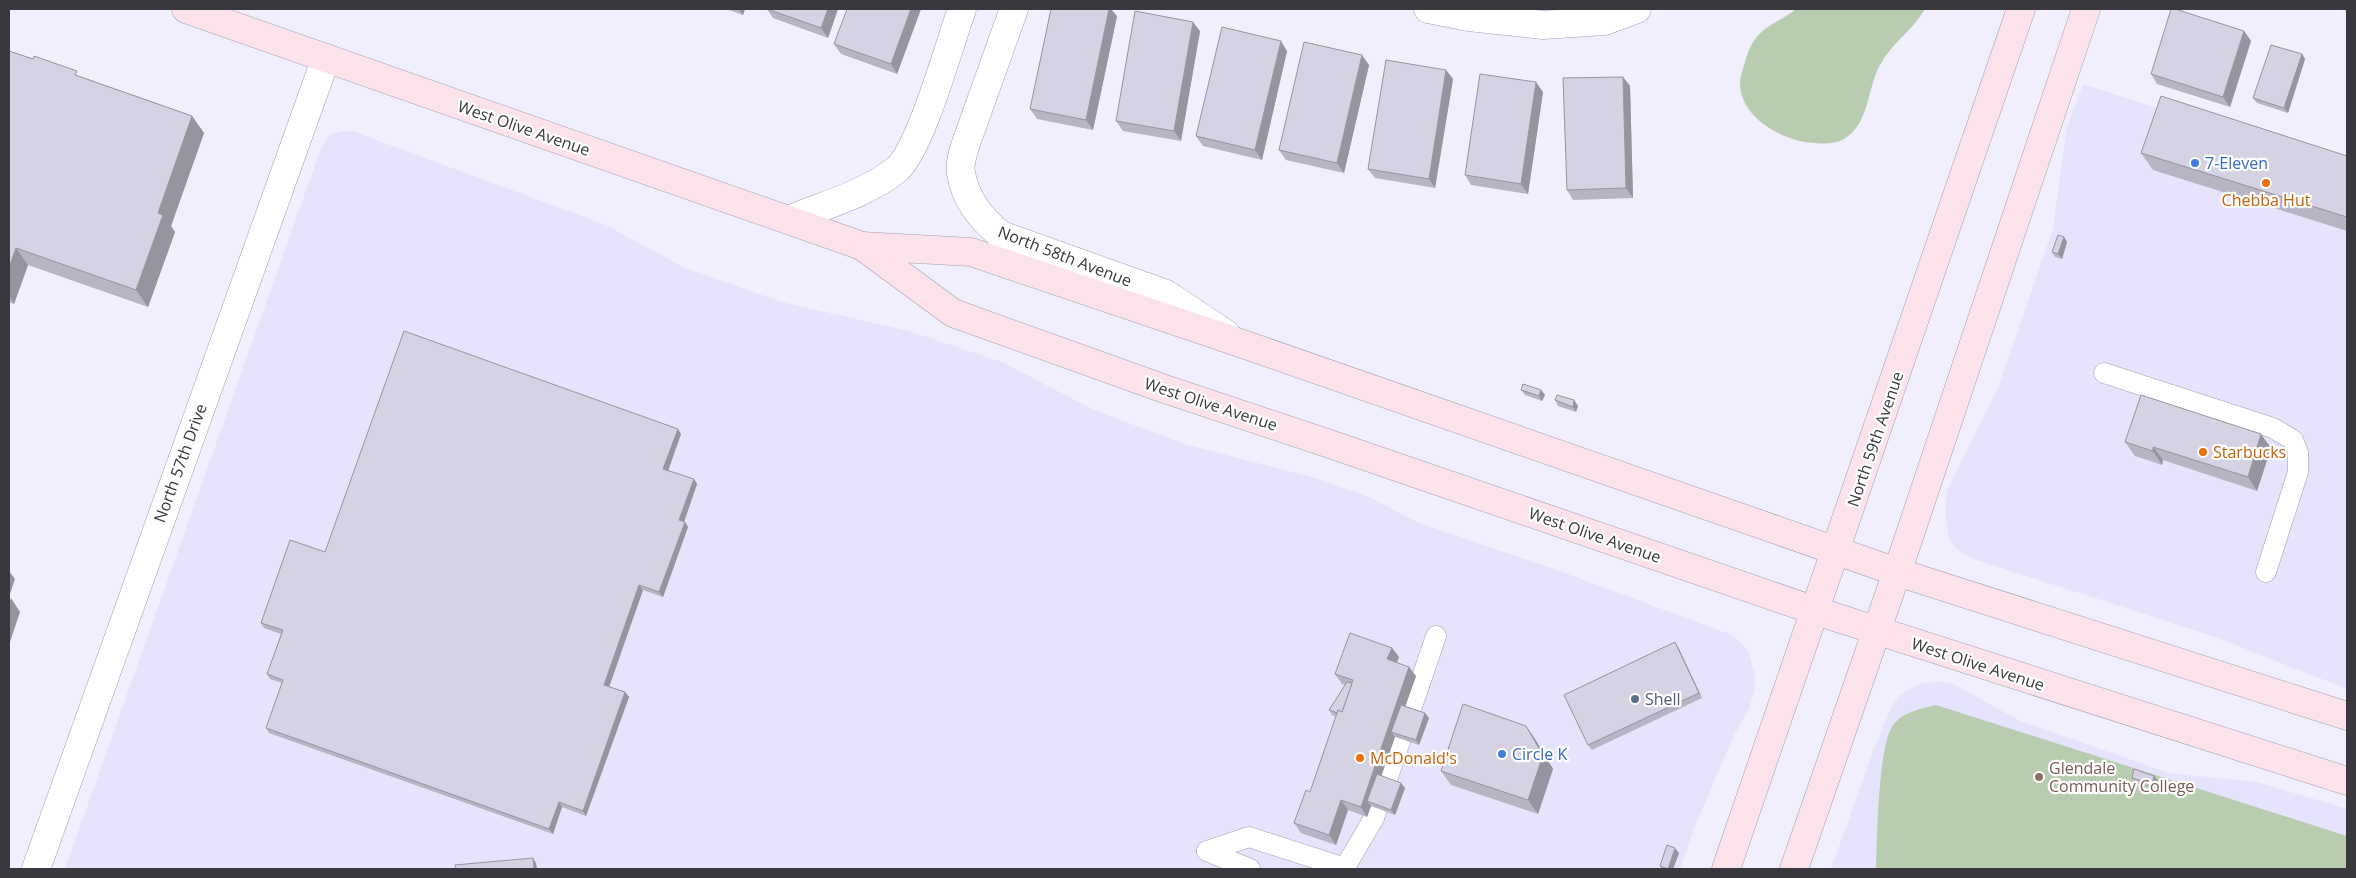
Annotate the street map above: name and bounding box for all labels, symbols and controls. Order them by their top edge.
street label: West Olive Avenue [455,95,593,161]
place label: 7-Eleven [2205,152,2268,174]
marker: 7-Eleven [2189,157,2201,169]
marker: Chebba Hut [2260,177,2272,189]
place label: Chebba Hut [2222,189,2311,211]
street label: North 58th Avenue [995,220,1135,292]
street label: North 59th Avenue [1842,368,1908,510]
street label: West Olive Avenue [1142,372,1280,436]
street label: North 57th Drive [148,400,212,526]
place label: Starbucks [2213,441,2286,463]
marker: Starbucks [2197,446,2209,458]
street label: West Olive Avenue [1526,502,1664,568]
street label: West Olive Avenue [1909,632,2047,696]
place label: Shell [1645,688,1681,710]
marker: Shell [1629,693,1641,705]
place label: Circle K [1512,743,1568,765]
place label: McDonald's [1370,747,1457,769]
marker: Circle K [1496,748,1508,760]
marker: McDonald's [1354,752,1366,764]
place label: Glendale Community College [2049,757,2194,797]
marker: Glendale Community College [2033,771,2045,783]

